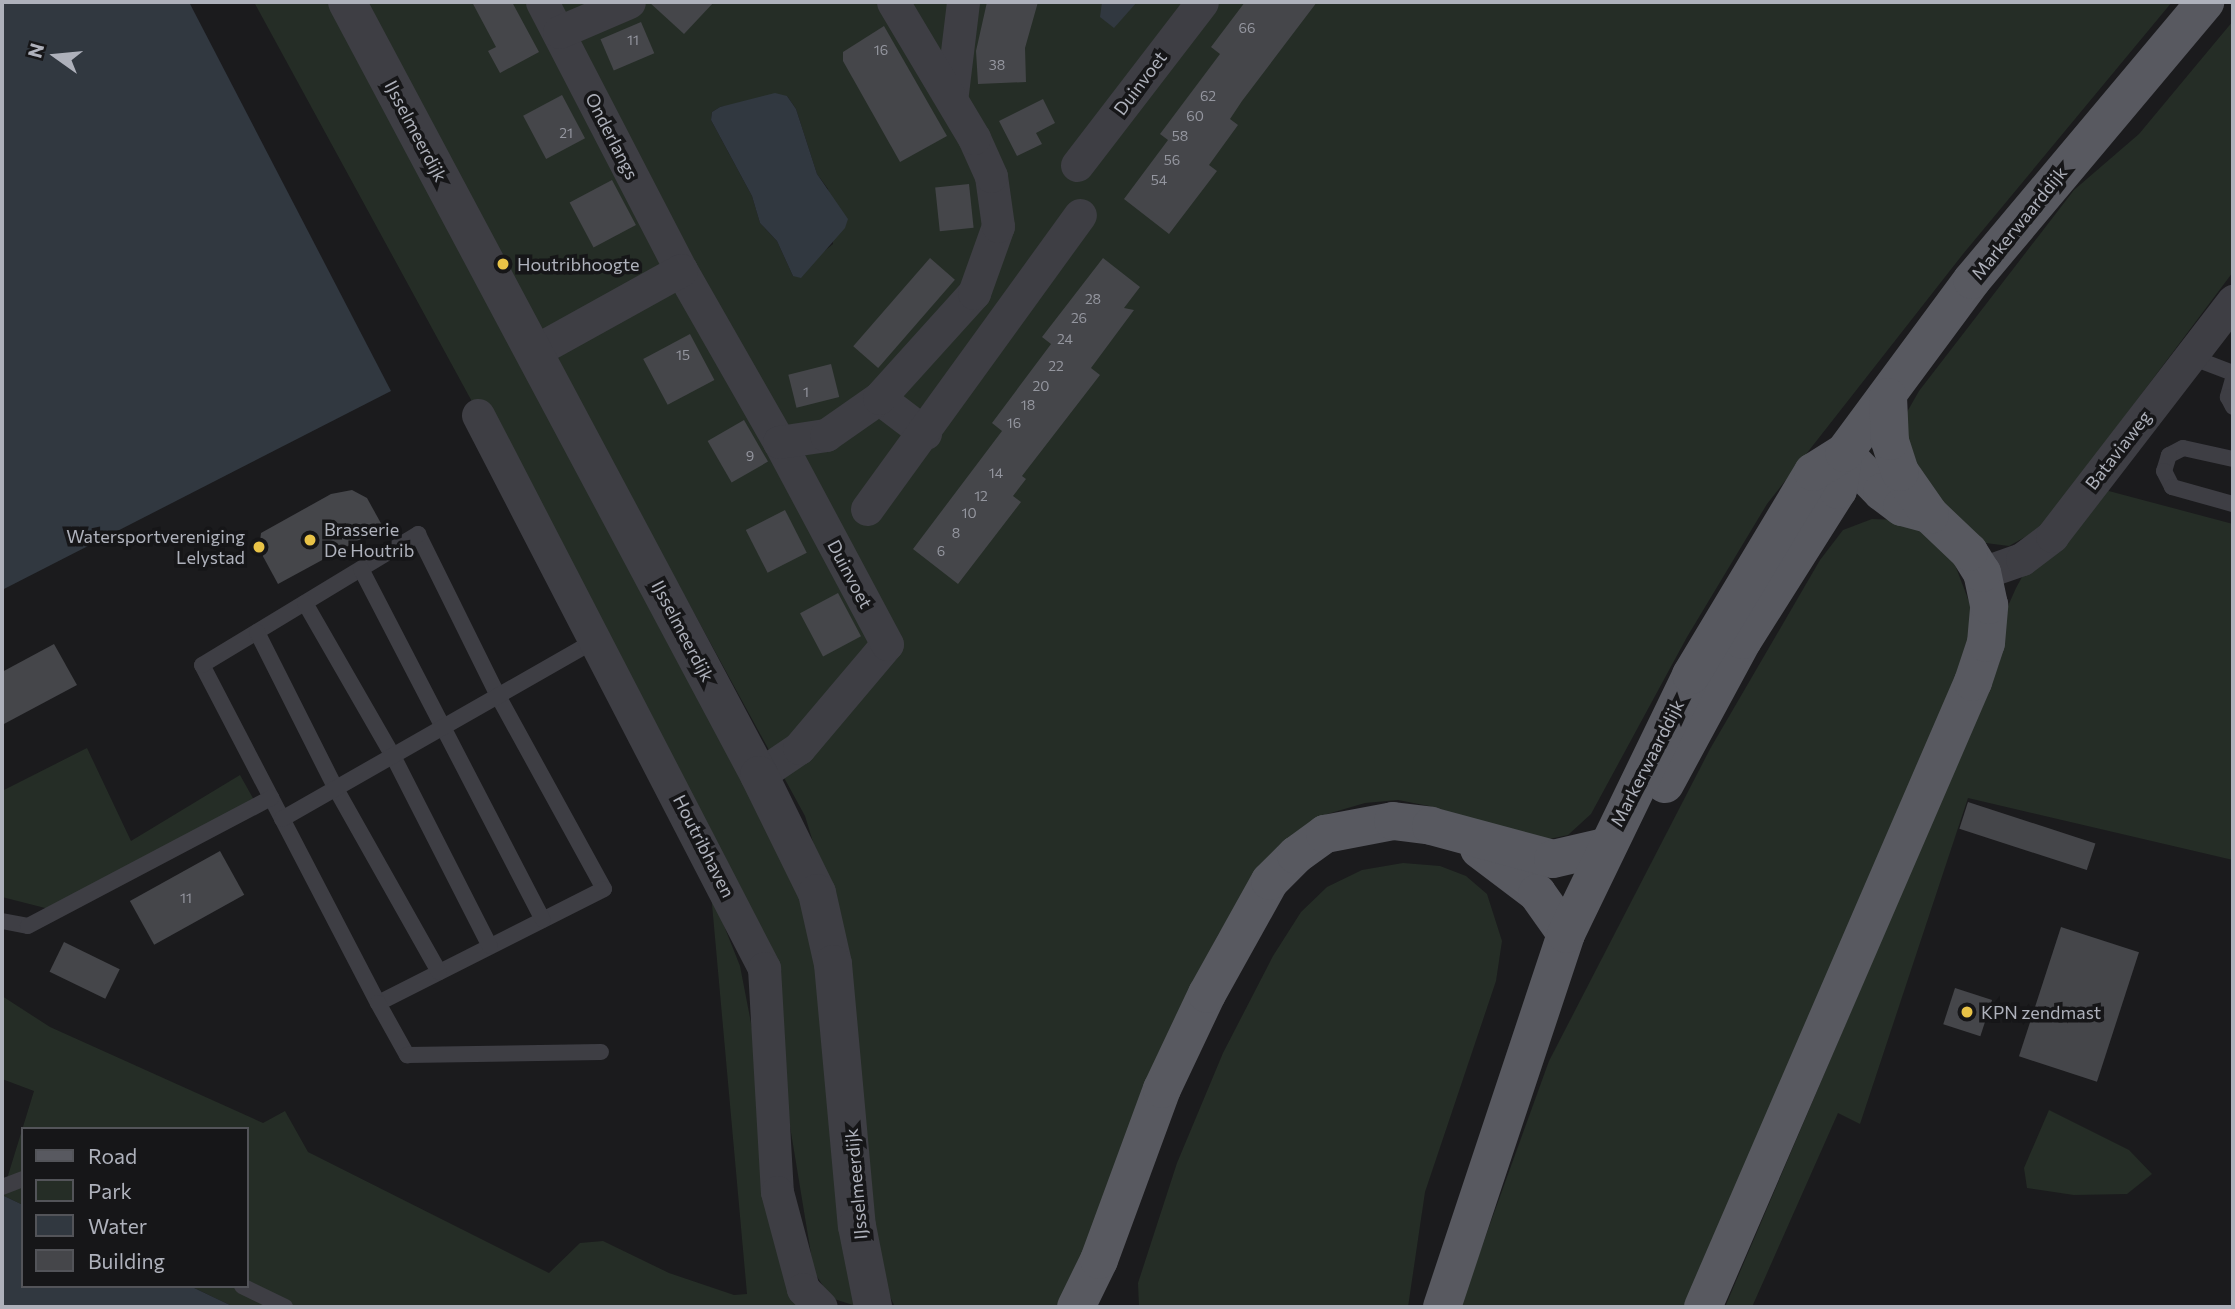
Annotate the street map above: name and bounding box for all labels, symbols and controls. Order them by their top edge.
house number: 66 [1239,20,1255,36]
north arrow [21,21,91,91]
house number: 11 [627,32,639,48]
text: N [22,41,48,60]
house number: 16 [874,42,888,58]
street label: Duinvoet [1109,47,1171,119]
house number: 38 [989,57,1005,73]
street label: IJsselmeerdijk [380,77,452,185]
house number: 62 [1200,88,1216,104]
street label: Onderlangs [581,89,643,183]
house number: 60 [1186,108,1204,124]
house number: 21 [559,125,573,141]
house number: 58 [1172,128,1188,144]
house number: 56 [1164,152,1180,168]
street label: Markerwaarddijk [1967,162,2071,284]
house number: 54 [1151,172,1167,188]
place label: Houtribhoogte [517,253,639,275]
marker: Houtribhoogte [495,256,511,272]
house number: 28 [1085,291,1101,307]
house number: 26 [1071,310,1087,326]
house number: 24 [1057,331,1073,347]
house number: 15 [676,347,690,363]
house number: 22 [1048,358,1064,374]
house number: 20 [1033,378,1049,394]
house number: 1 [803,384,809,400]
house number: 18 [1021,397,1035,413]
street label: Bataviaweg [2081,406,2155,494]
house number: 16 [1007,415,1021,431]
house number: 9 [746,448,754,464]
house number: 14 [989,465,1003,481]
house number: 12 [974,488,988,504]
house number: 10 [961,505,977,521]
place label: Brasserie De Houtrib [324,519,414,562]
house number: 8 [952,525,960,541]
place label: Watersportvereniging Lelystad [66,526,245,568]
marker: Brasserie De Houtrib [302,532,318,548]
street label: Duinvoet [823,536,877,612]
marker: Watersportvereniging Lelystad [251,539,267,555]
house number: 6 [937,543,945,559]
street label: IJsselmeerdijk [647,577,719,685]
street label: Markerwaarddijk [1606,696,1688,830]
street label: Houtribhaven [669,791,739,901]
house number: 11 [180,890,192,906]
place label: KPN zendmast [1981,1001,2101,1023]
marker: KPN zendmast [1959,1004,1975,1020]
legend [21,1127,248,1288]
street label: IJsselmeerdijk [840,1127,872,1241]
text: Road [88,1143,137,1168]
text: Park [88,1178,132,1203]
text: Water [88,1213,147,1238]
text: Building [88,1248,165,1273]

